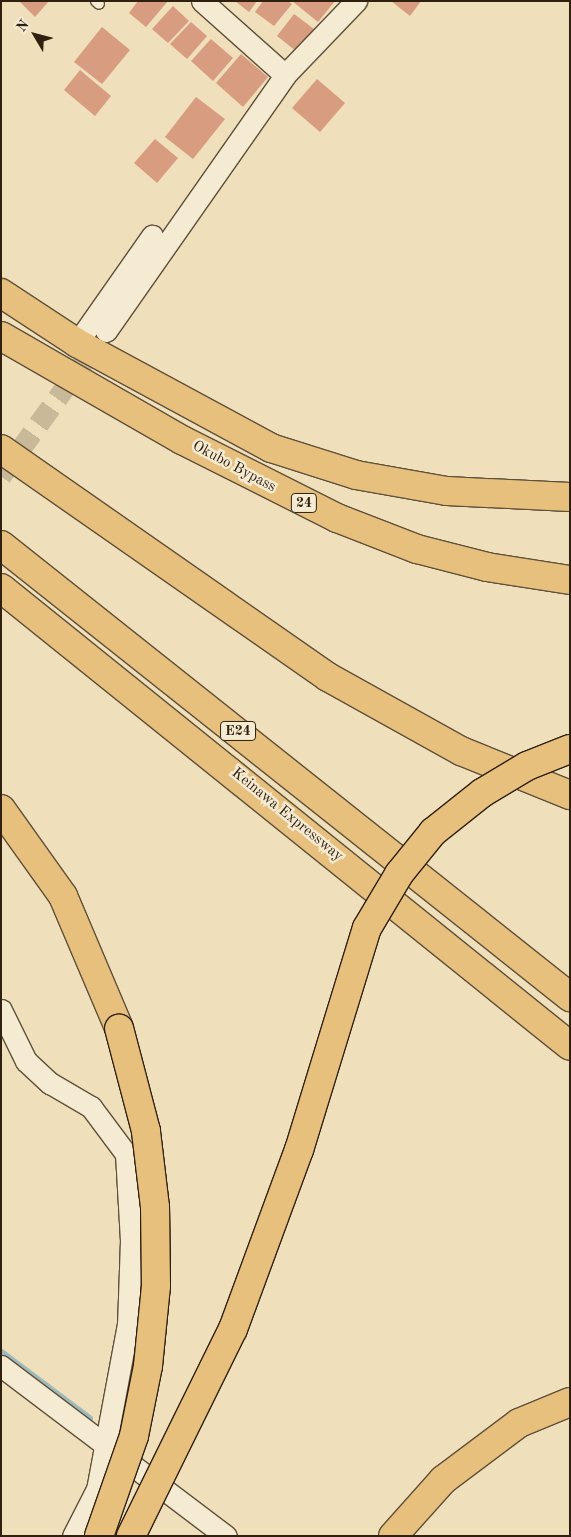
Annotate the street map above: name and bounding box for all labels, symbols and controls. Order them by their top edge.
north arrow [10,10,60,60]
text: N [14,17,32,34]
street label: Okubo Bypass [189,437,279,497]
road number: 24 [290,492,318,514]
road number: E24 [219,719,257,742]
street label: Keinawa Expressway [228,764,346,866]

